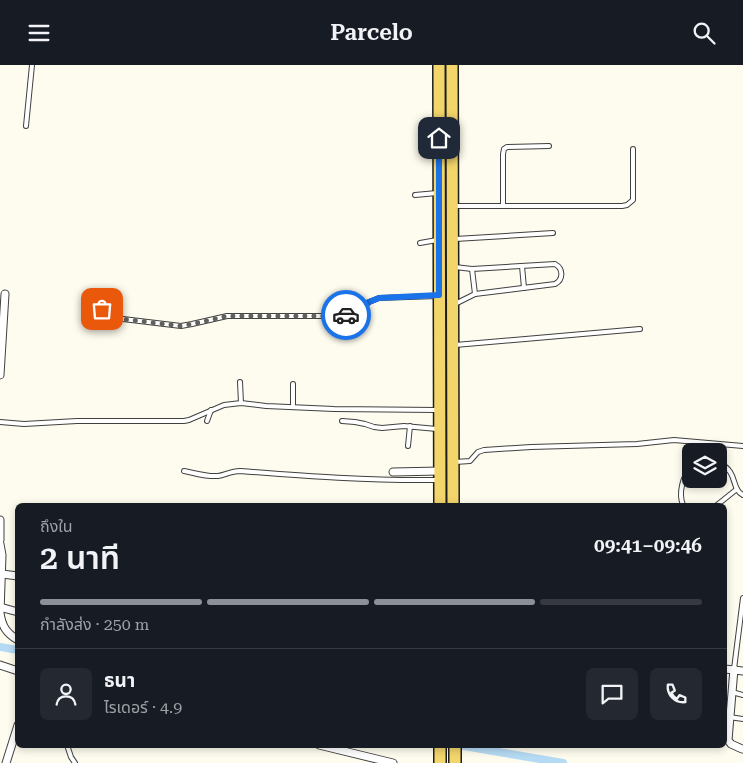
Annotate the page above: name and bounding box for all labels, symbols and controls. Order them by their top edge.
icon: menu [25,19,53,47]
icon: search [690,19,718,47]
text: Parcelo [330,20,413,45]
pin [418,117,460,159]
icon: home [425,124,453,152]
pin [81,288,123,330]
courier [321,290,371,340]
icon: bag [88,295,116,323]
icon: car [332,301,360,329]
map controls [682,443,727,488]
button: layers [682,443,727,488]
text: ถึงใน [40,517,73,536]
text: 09:41–09:46 [594,534,702,557]
text: 2 นาที [40,539,120,577]
text: กำลังส่ง · 250 m [40,615,149,634]
button: person [40,668,92,720]
button: chat [586,668,638,720]
button: phone [650,668,702,720]
text: ธนา [104,669,135,692]
text: ไรเดอร์ · 4.9 [104,698,182,717]

